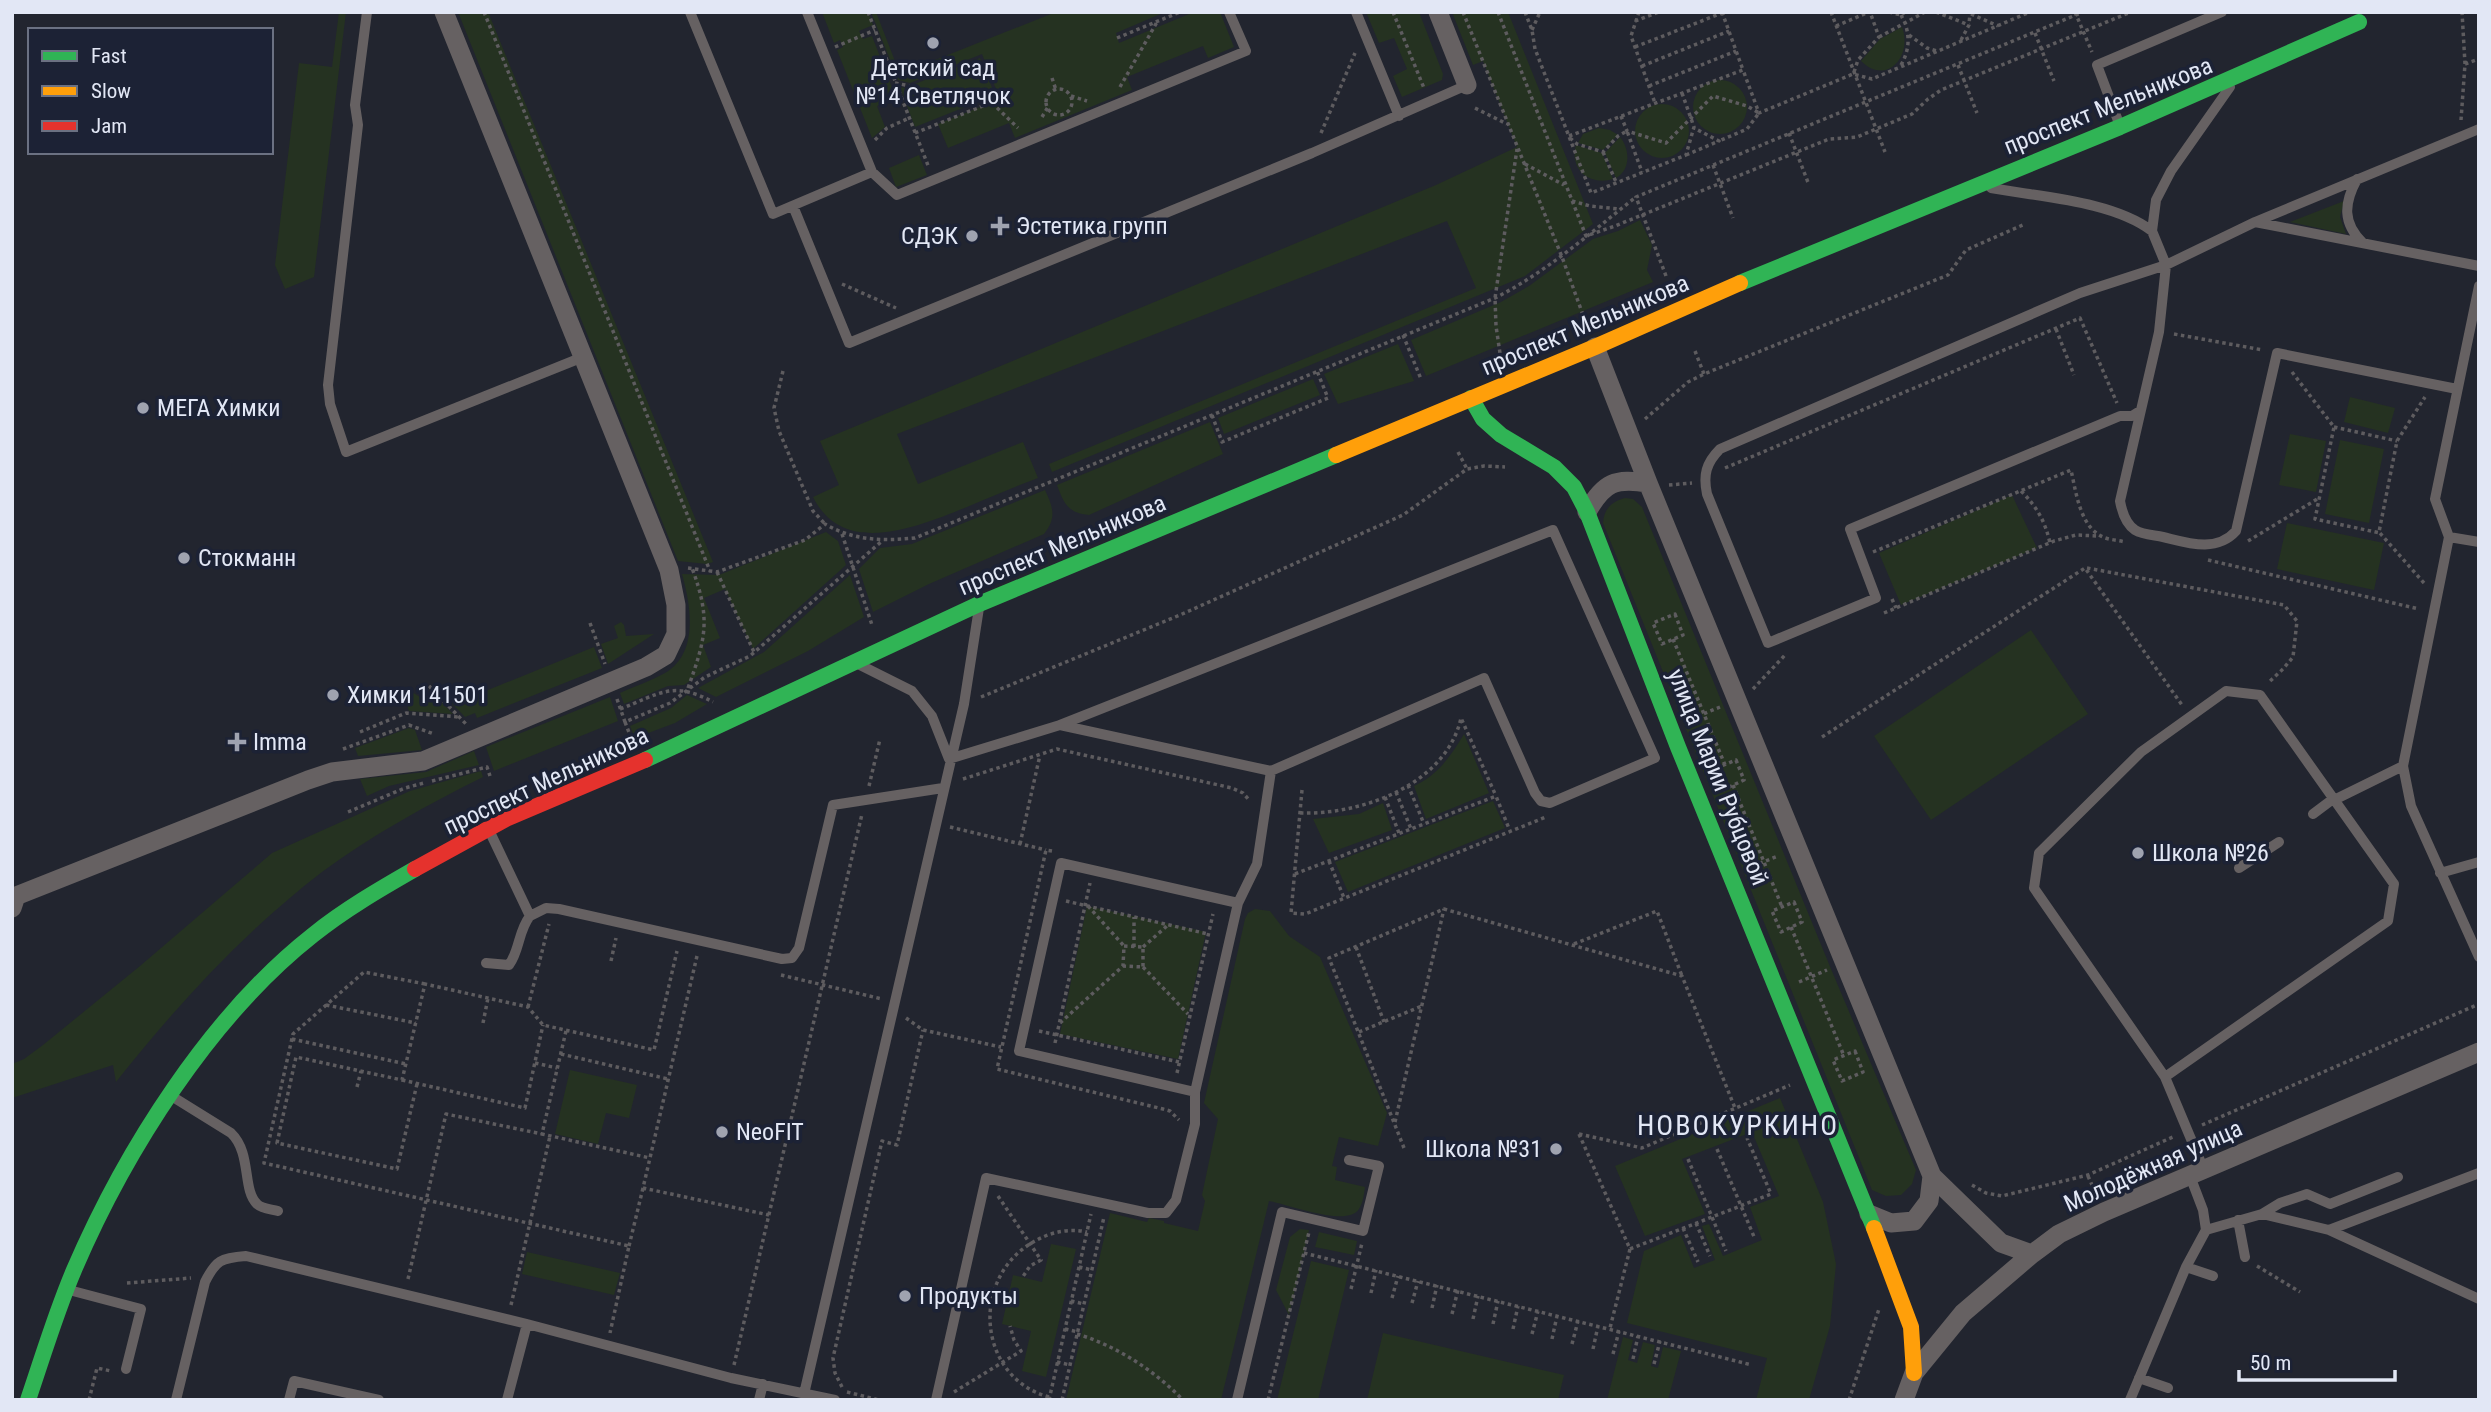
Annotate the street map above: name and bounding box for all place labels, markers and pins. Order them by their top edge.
marker: Детский сад №14 Светлячок [925,35,941,51]
place label: Детский сад №14 Светлячок [855,54,1011,110]
place label: Эстетика групп [1016,212,1168,240]
marker: Эстетика групп [990,216,1010,236]
place label: СДЭК [901,222,959,250]
marker: СДЭК [964,228,980,244]
place label: МЕГА Химки [157,394,281,422]
marker: МЕГА Химки [135,400,151,416]
place label: Стокманн [198,544,296,572]
marker: Стокманн [176,550,192,566]
place label: Химки 141501 [347,681,488,709]
marker: Химки 141501 [325,687,341,703]
place label: Imma [253,728,307,756]
marker: Imma [227,732,247,752]
place label: Школа №26 [2152,839,2269,867]
marker: Школа №26 [2130,845,2146,861]
place label: NeoFIT [736,1118,804,1146]
marker: NeoFIT [714,1124,730,1140]
place label: Школа №31 [1425,1135,1542,1163]
marker: Школа №31 [1548,1141,1564,1157]
place label: Продукты [919,1282,1018,1310]
marker: Продукты [897,1288,913,1304]

